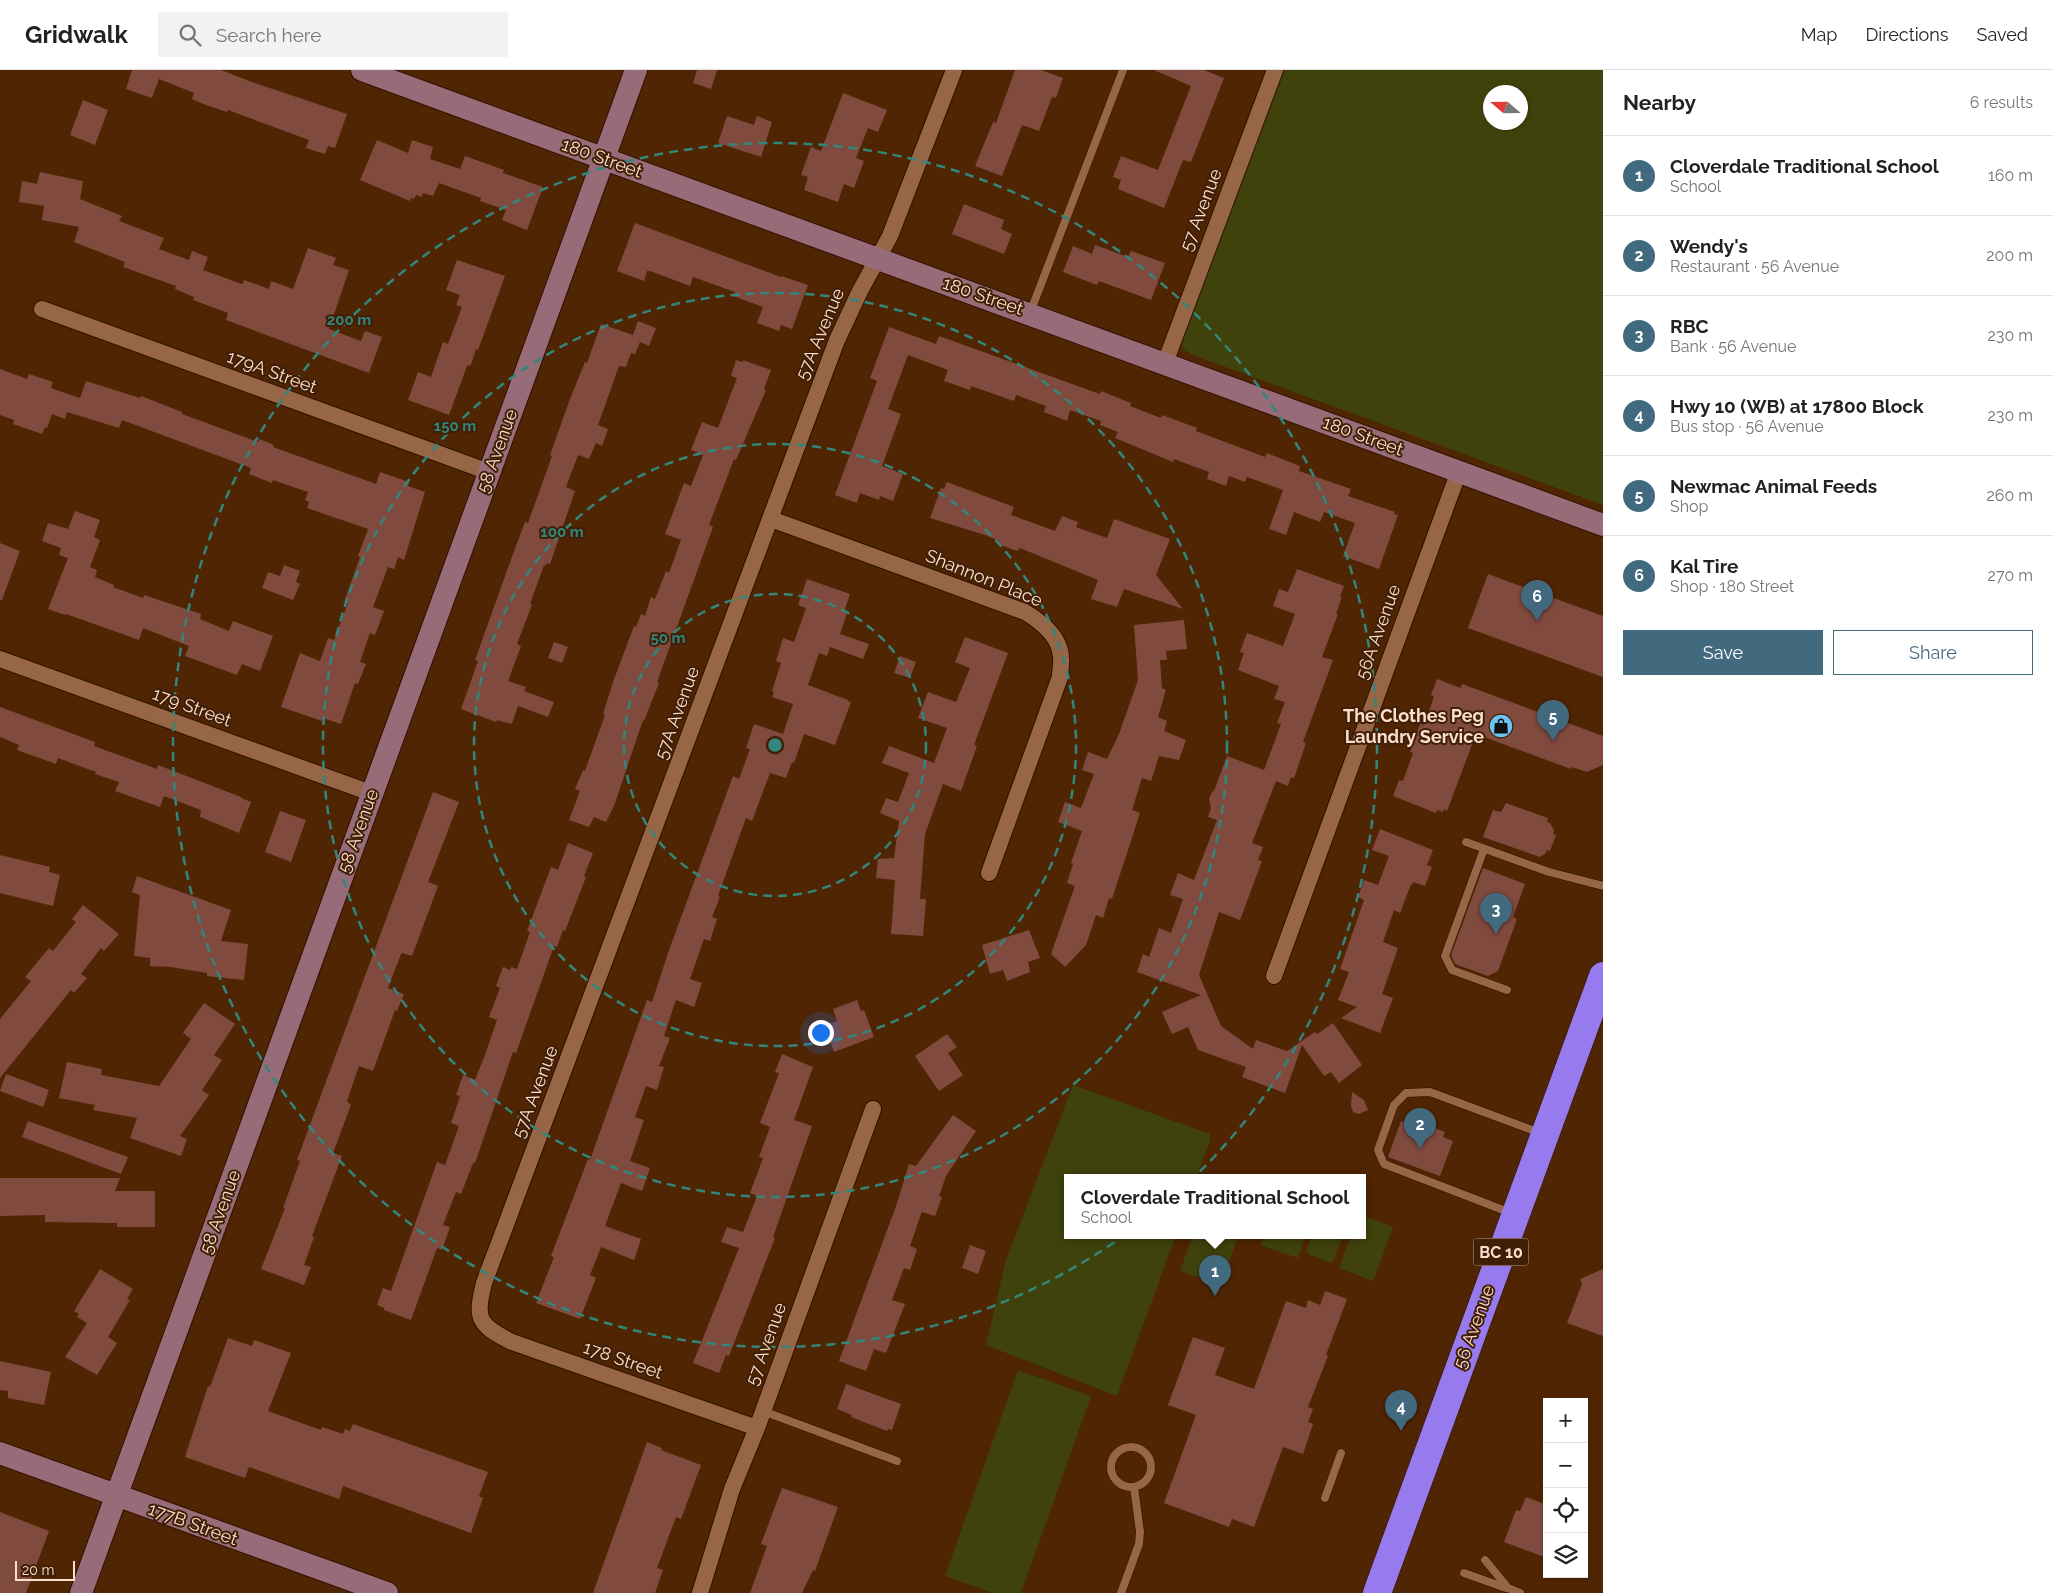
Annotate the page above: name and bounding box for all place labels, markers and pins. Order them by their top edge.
pin: 6 [1521,580,1553,621]
pin: 5 [1537,700,1569,741]
place label: The Clothes Peg Laundry Service [1343,705,1484,747]
shop icon: The Clothes Peg Laundry Service [1488,713,1514,739]
centre of rings [766,736,784,754]
pin: 3 [1480,893,1512,934]
pin: 2 [1404,1108,1436,1149]
pin: 1 [1199,1255,1231,1296]
pin: 4 [1385,1390,1417,1431]

